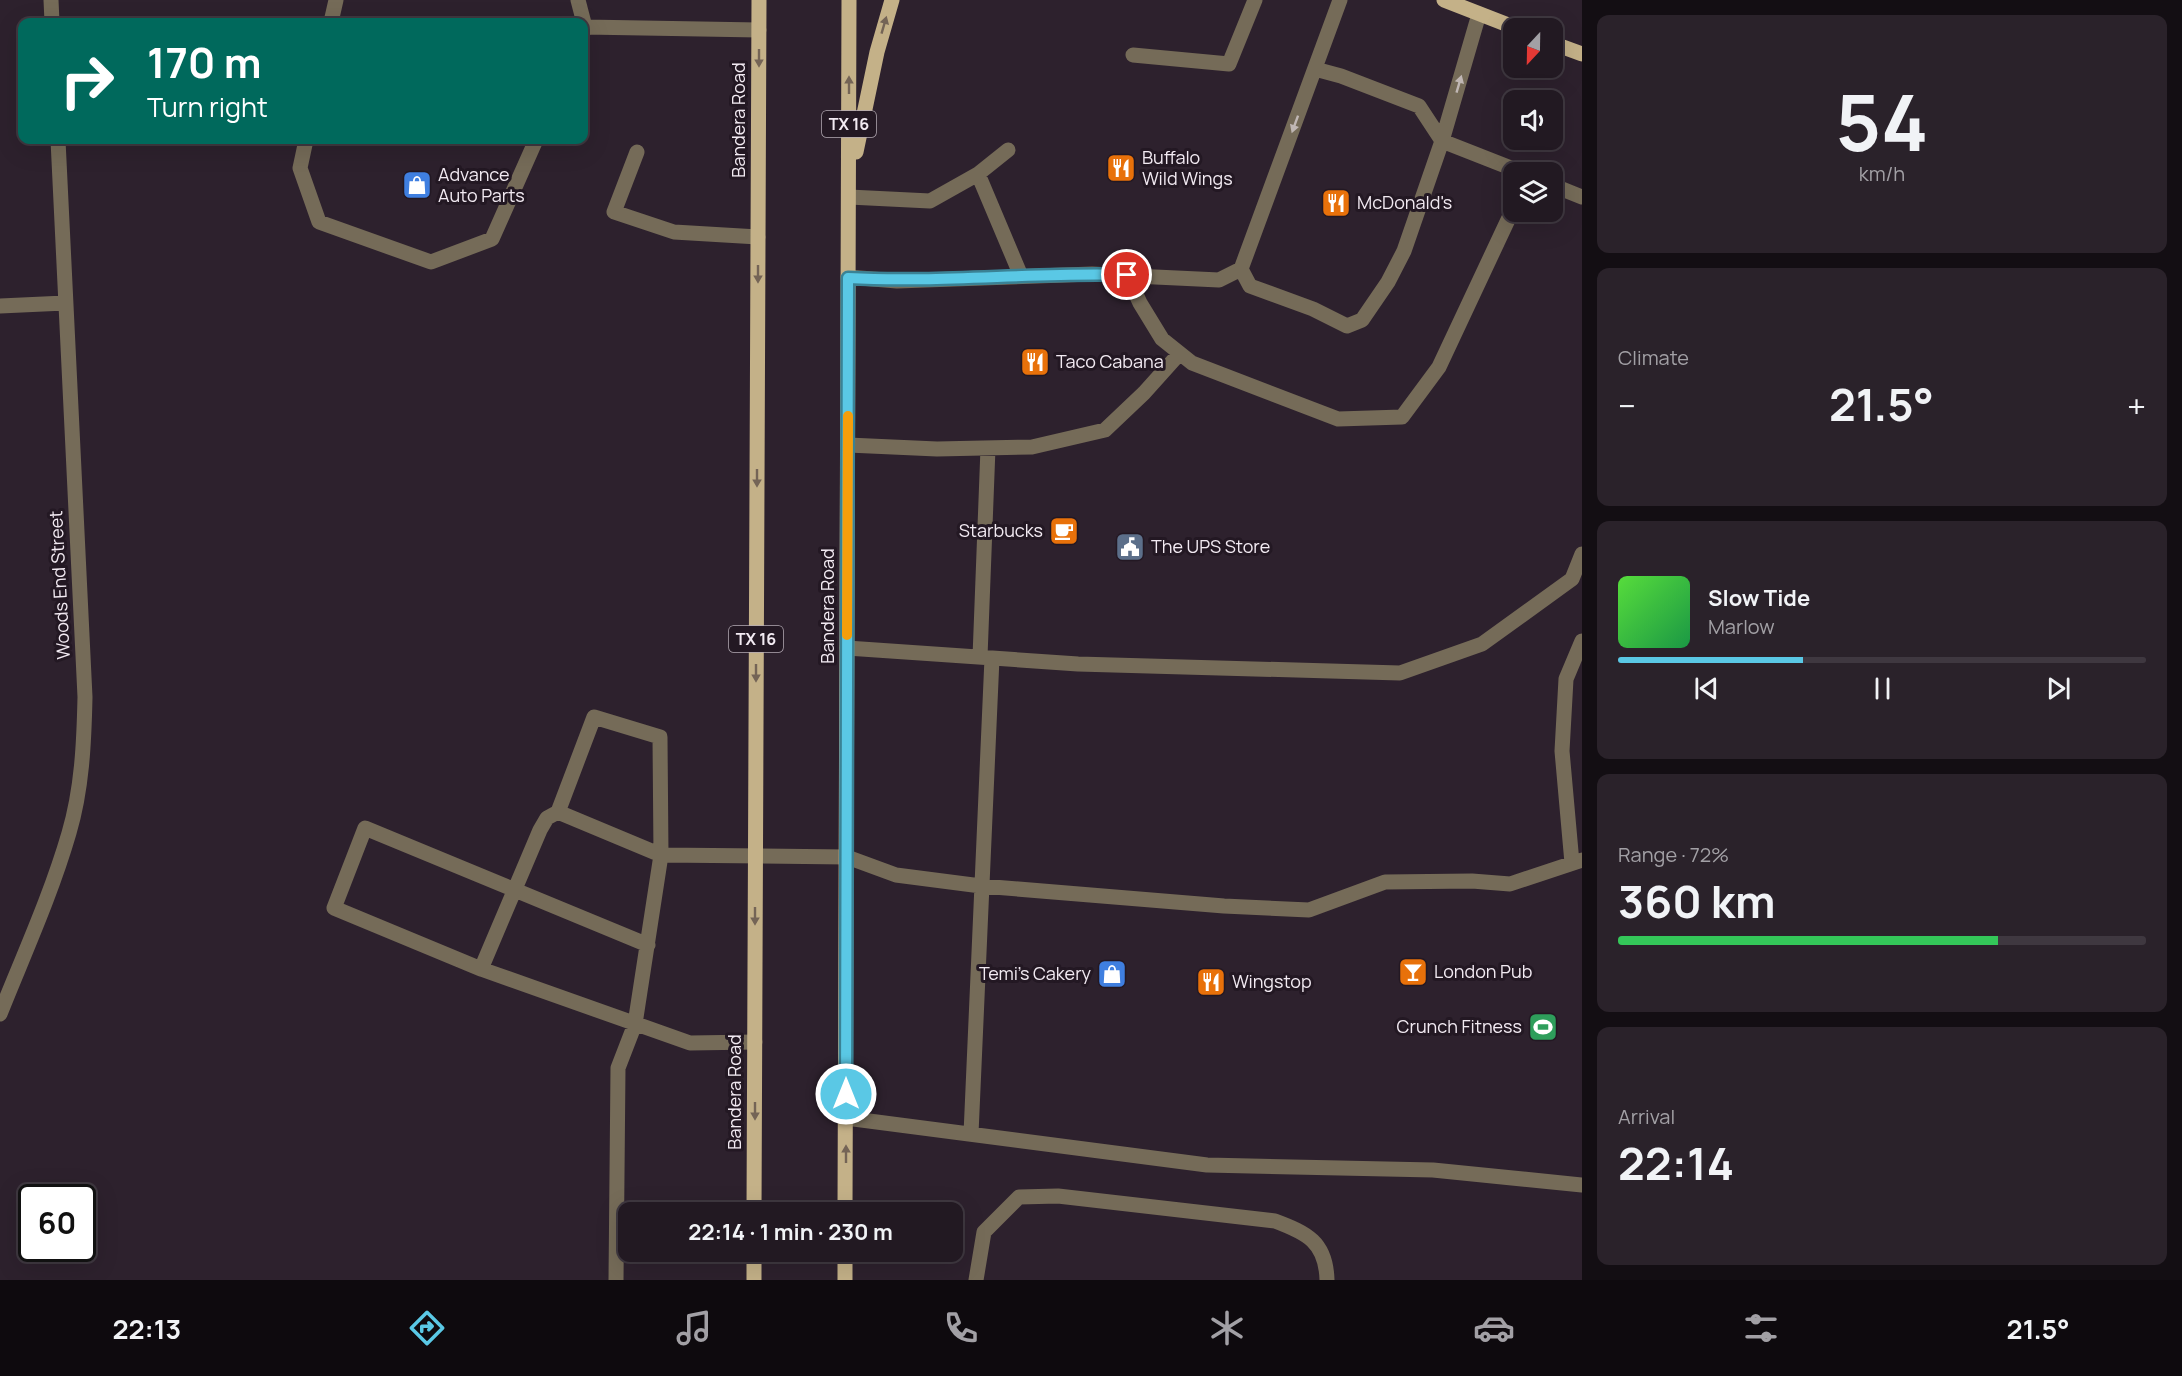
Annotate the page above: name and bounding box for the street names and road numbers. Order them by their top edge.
street label: Bandera Road [726,62,750,178]
road number: TX 16 [822,111,876,137]
street label: Woods End Street [43,510,75,660]
street label: Bandera Road [815,548,839,664]
road number: TX 16 [729,626,783,652]
street label: Bandera Road [722,1034,746,1150]

